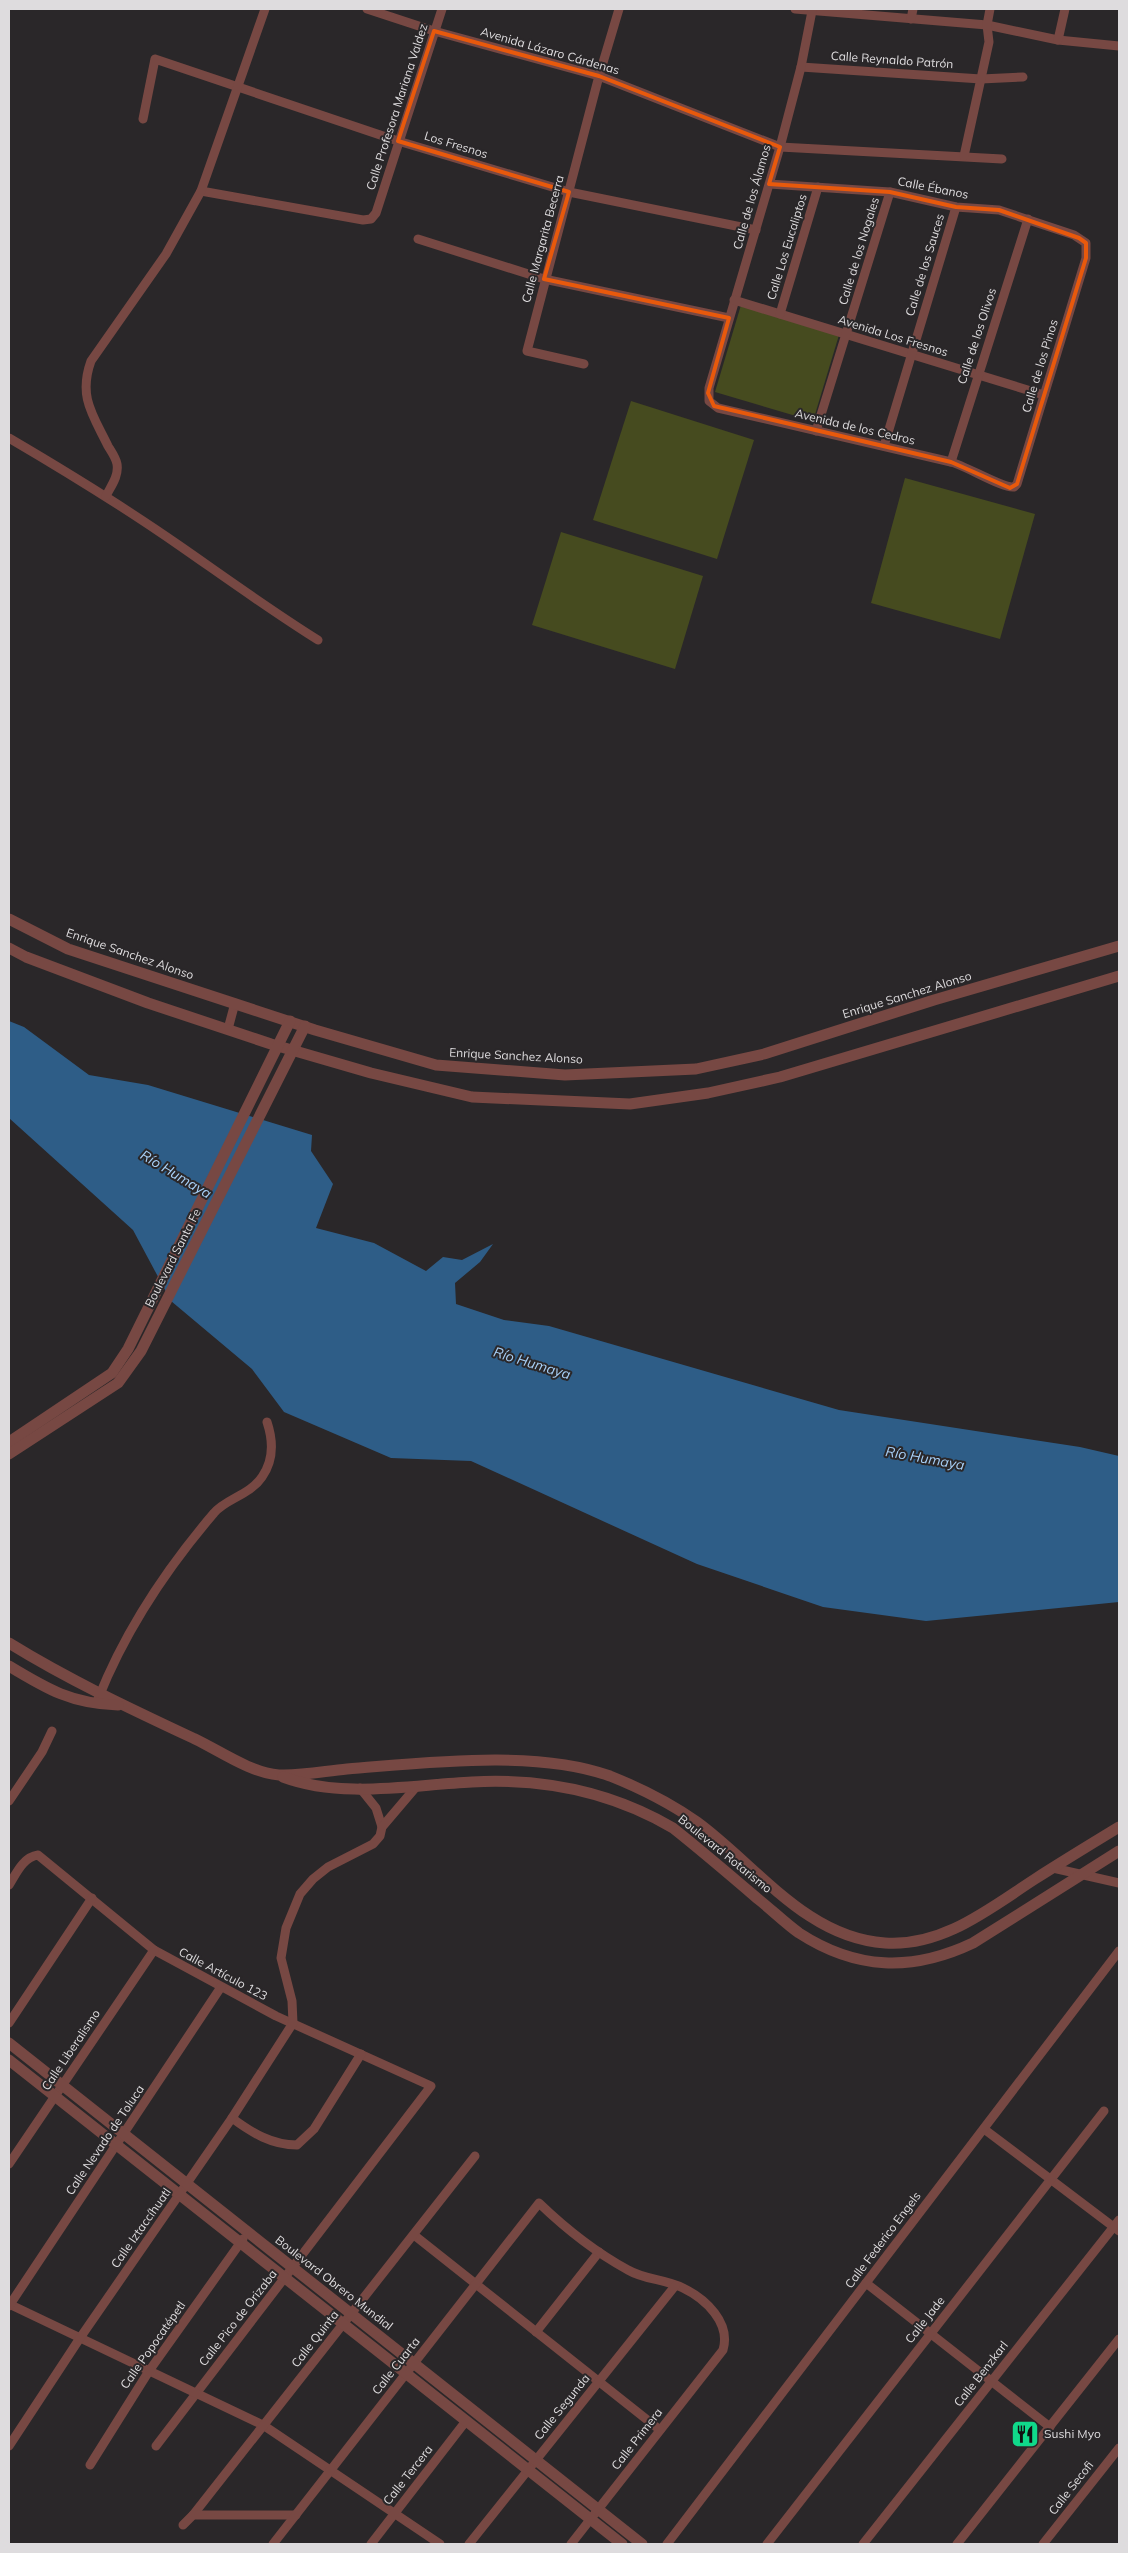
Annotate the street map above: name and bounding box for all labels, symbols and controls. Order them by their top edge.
street label: Calle Profesora Mariana Valdez [362,22,431,192]
street label: Avenida Lázaro Cárdenas [479,24,621,78]
street label: Calle Reynaldo Patrón [830,48,954,71]
street label: Los Fresnos [423,128,490,161]
street label: Calle de los Álamos [729,143,774,251]
street label: Calle Margarita Becerra [518,173,567,304]
street label: Calle Ébanos [896,173,970,202]
street label: Calle Los Eucaliptos [763,192,810,302]
street label: Calle de los Nogales [835,195,882,307]
street label: Calle de los Sauces [902,212,947,318]
street label: Calle de los Olivos [954,286,999,386]
street label: Avenida Los Fresnos [836,312,950,359]
street label: Calle de los Pinos [1018,317,1061,414]
street label: Avenida de los Cedros [794,405,917,448]
street label: Enrique Sanchez Alonso [64,925,196,982]
street label: Enrique Sanchez Alonso [841,968,973,1021]
street label: Enrique Sanchez Alonso [449,1045,583,1067]
water label: Río Humaya [137,1146,215,1202]
street label: Boulevard Santa Fe [141,1206,204,1310]
water label: Río Humaya [491,1343,573,1383]
water label: Río Humaya [884,1442,966,1474]
street label: Boulevard Rotarismo [675,1811,775,1896]
street label: Calle Artículo 123 [176,1944,270,2003]
street label: Calle Liberalismo [38,2006,103,2093]
street label: Calle Nevado de Toluca [62,2082,147,2198]
street label: Calle Iztaccíhuatl [107,2185,174,2271]
street label: Calle Federico Engels [841,2188,924,2291]
street label: Boulevard Obrero Mundial [272,2232,396,2333]
street label: Calle Pico de Orizaba [195,2267,280,2369]
street label: Calle Jade [902,2293,948,2346]
street label: Calle Popocatépetl [117,2298,188,2391]
street label: Calle Quinta [288,2307,341,2370]
street label: Calle Cuarta [368,2334,423,2397]
street label: Calle Benzkarl [950,2338,1011,2409]
street label: Calle Segunda [531,2371,593,2443]
street label: Calle Primera [608,2405,665,2472]
restaurant icon: Sushi Myo [1010,2419,1040,2449]
place label: Sushi Myo [1044,2426,1101,2441]
street label: Calle Tercera [380,2442,436,2508]
street label: Calle Secofi [1045,2458,1096,2518]

